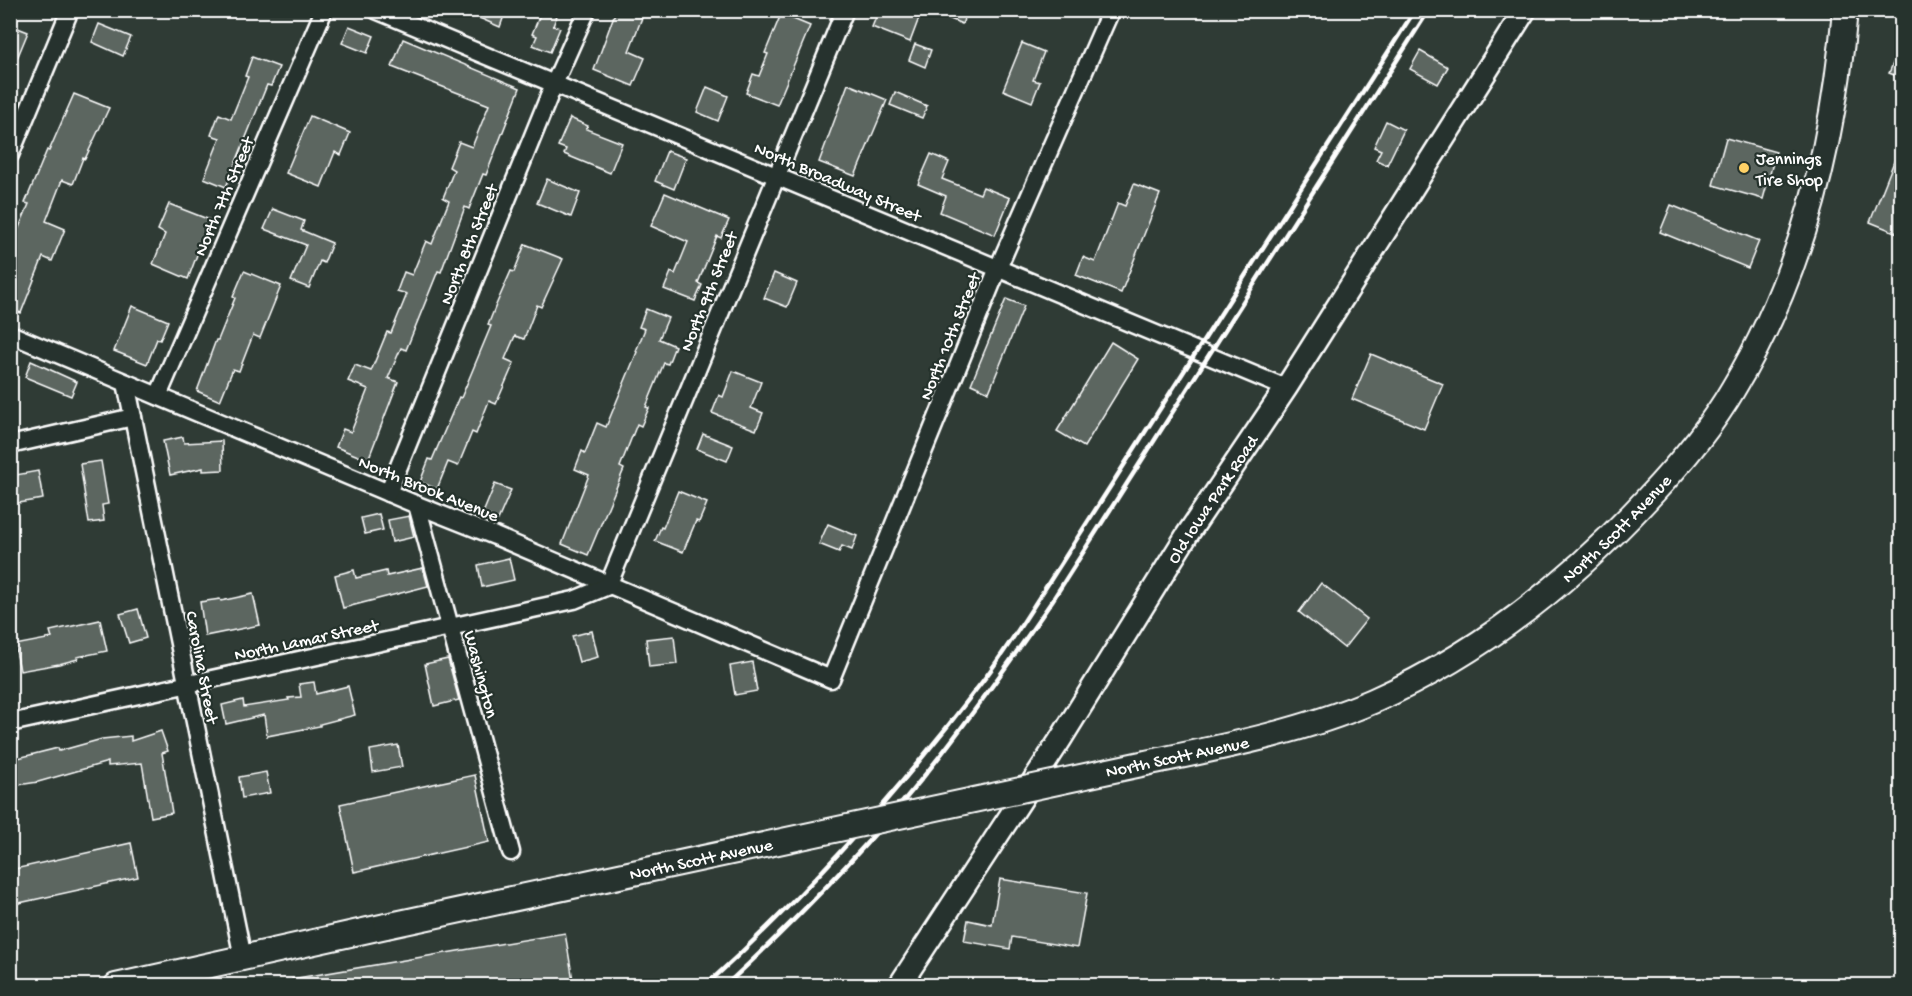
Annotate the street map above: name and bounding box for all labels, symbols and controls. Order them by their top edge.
street label: North 7th Street [191,133,260,260]
street label: North Broadway Street [750,139,925,229]
place label: Jennings Tire Shop [1755,150,1823,192]
marker: Jennings Tire Shop [1737,161,1751,175]
street label: North 8th Street [437,180,505,308]
street label: North 9th Street [677,228,744,355]
street label: North 10th Street [916,269,987,404]
street label: Old Iowa Park Road [1164,431,1265,568]
street label: North Brook Avenue [355,453,502,528]
street label: North Scott Avenue [1559,471,1678,589]
street label: Carolina Street [179,609,222,727]
street label: North Lamar Street [233,616,382,667]
street label: Washington [458,629,501,721]
street label: North Scott Avenue [1104,733,1252,784]
street label: North Scott Avenue [628,835,776,886]

